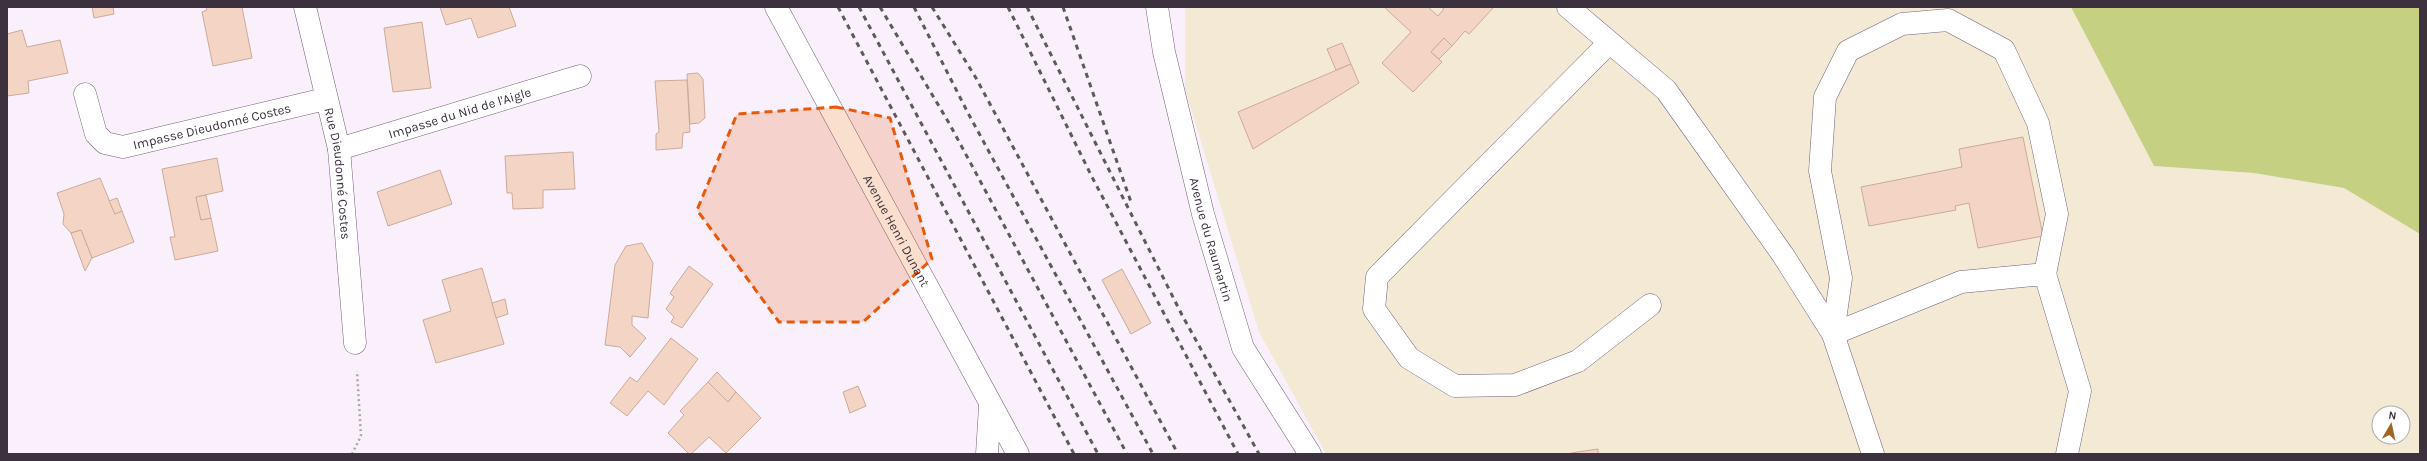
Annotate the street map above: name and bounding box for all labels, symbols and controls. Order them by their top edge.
street label: Impasse du Nid de l'Aigle [386,84,533,141]
street label: Impasse Dieudonné Costes [131,100,292,152]
street label: Rue Dieudonné Costes [322,106,354,240]
street label: Avenue Henri Dunant [861,172,933,289]
street label: Avenue du Raumartin [1187,176,1236,303]
north arrow [2371,405,2411,445]
text: N [2388,409,2397,423]

